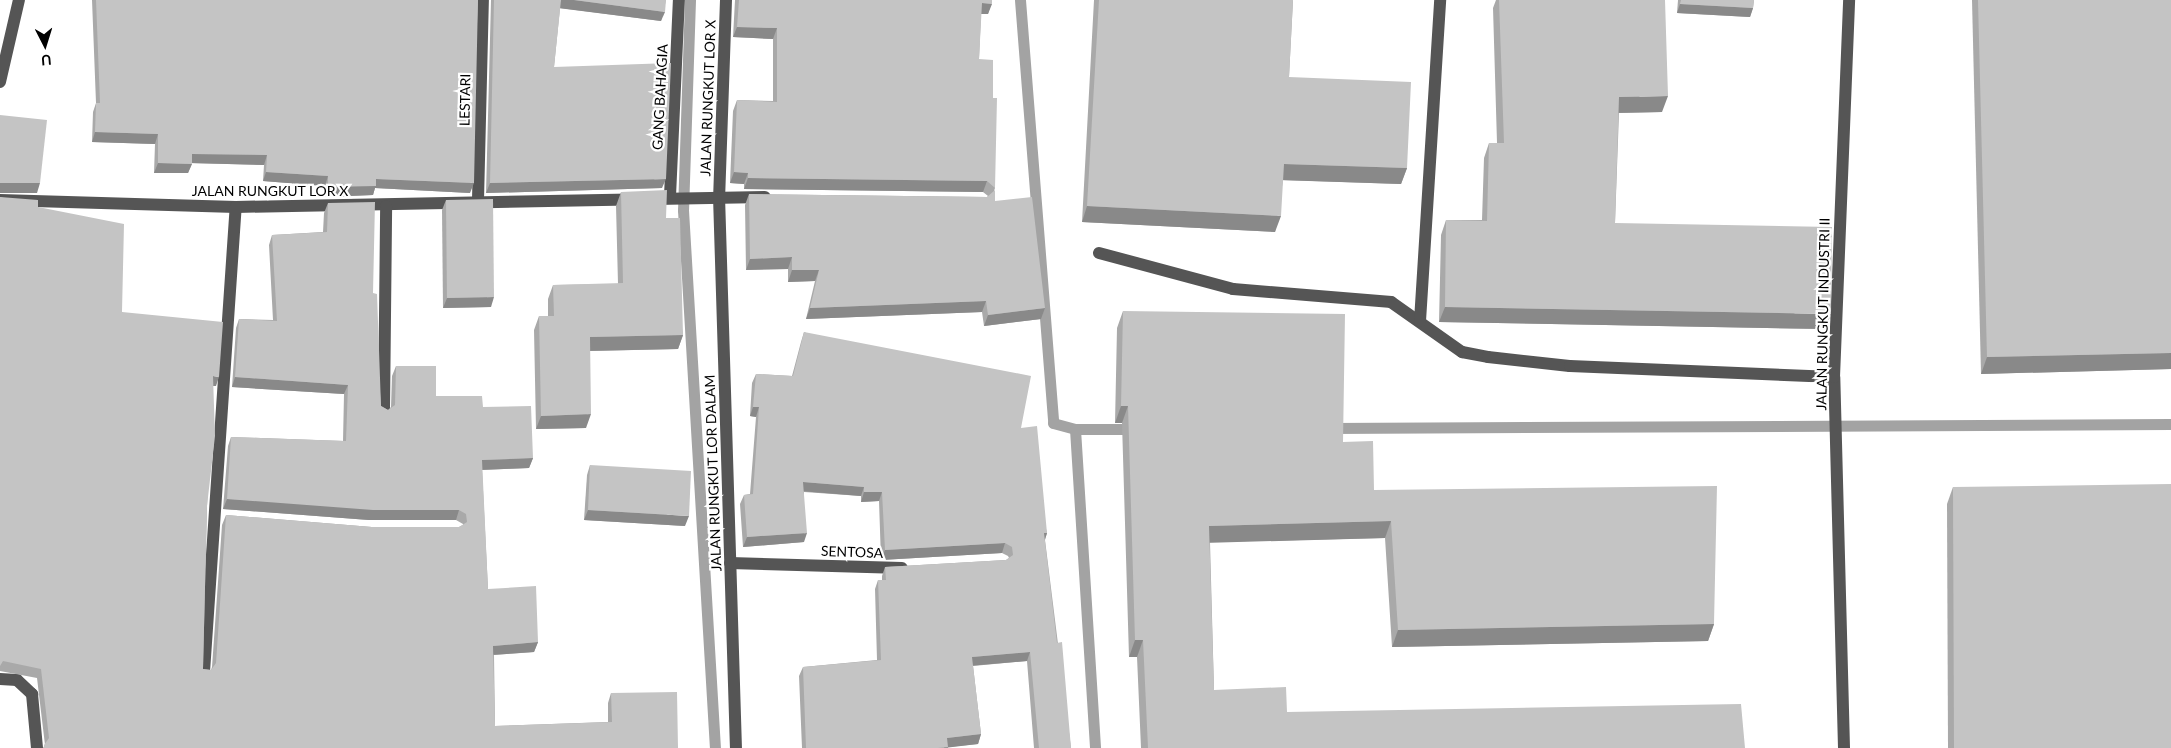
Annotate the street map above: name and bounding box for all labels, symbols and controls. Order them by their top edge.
street label: JALAN RUNGKUT LOR X [697,19,719,177]
north arrow [20,20,70,70]
street label: GANG BAHAGIA [649,44,671,150]
text: U [40,52,52,69]
street label: LESTARI [456,74,474,126]
street label: JALAN RUNGKUT LOR X [192,183,348,199]
street label: JALAN RUNGKUT INDUSTRI II [1813,217,1833,411]
street label: JALAN RUNGKUT LOR DALAM [701,374,725,572]
street label: SENTOSA [821,543,883,561]

